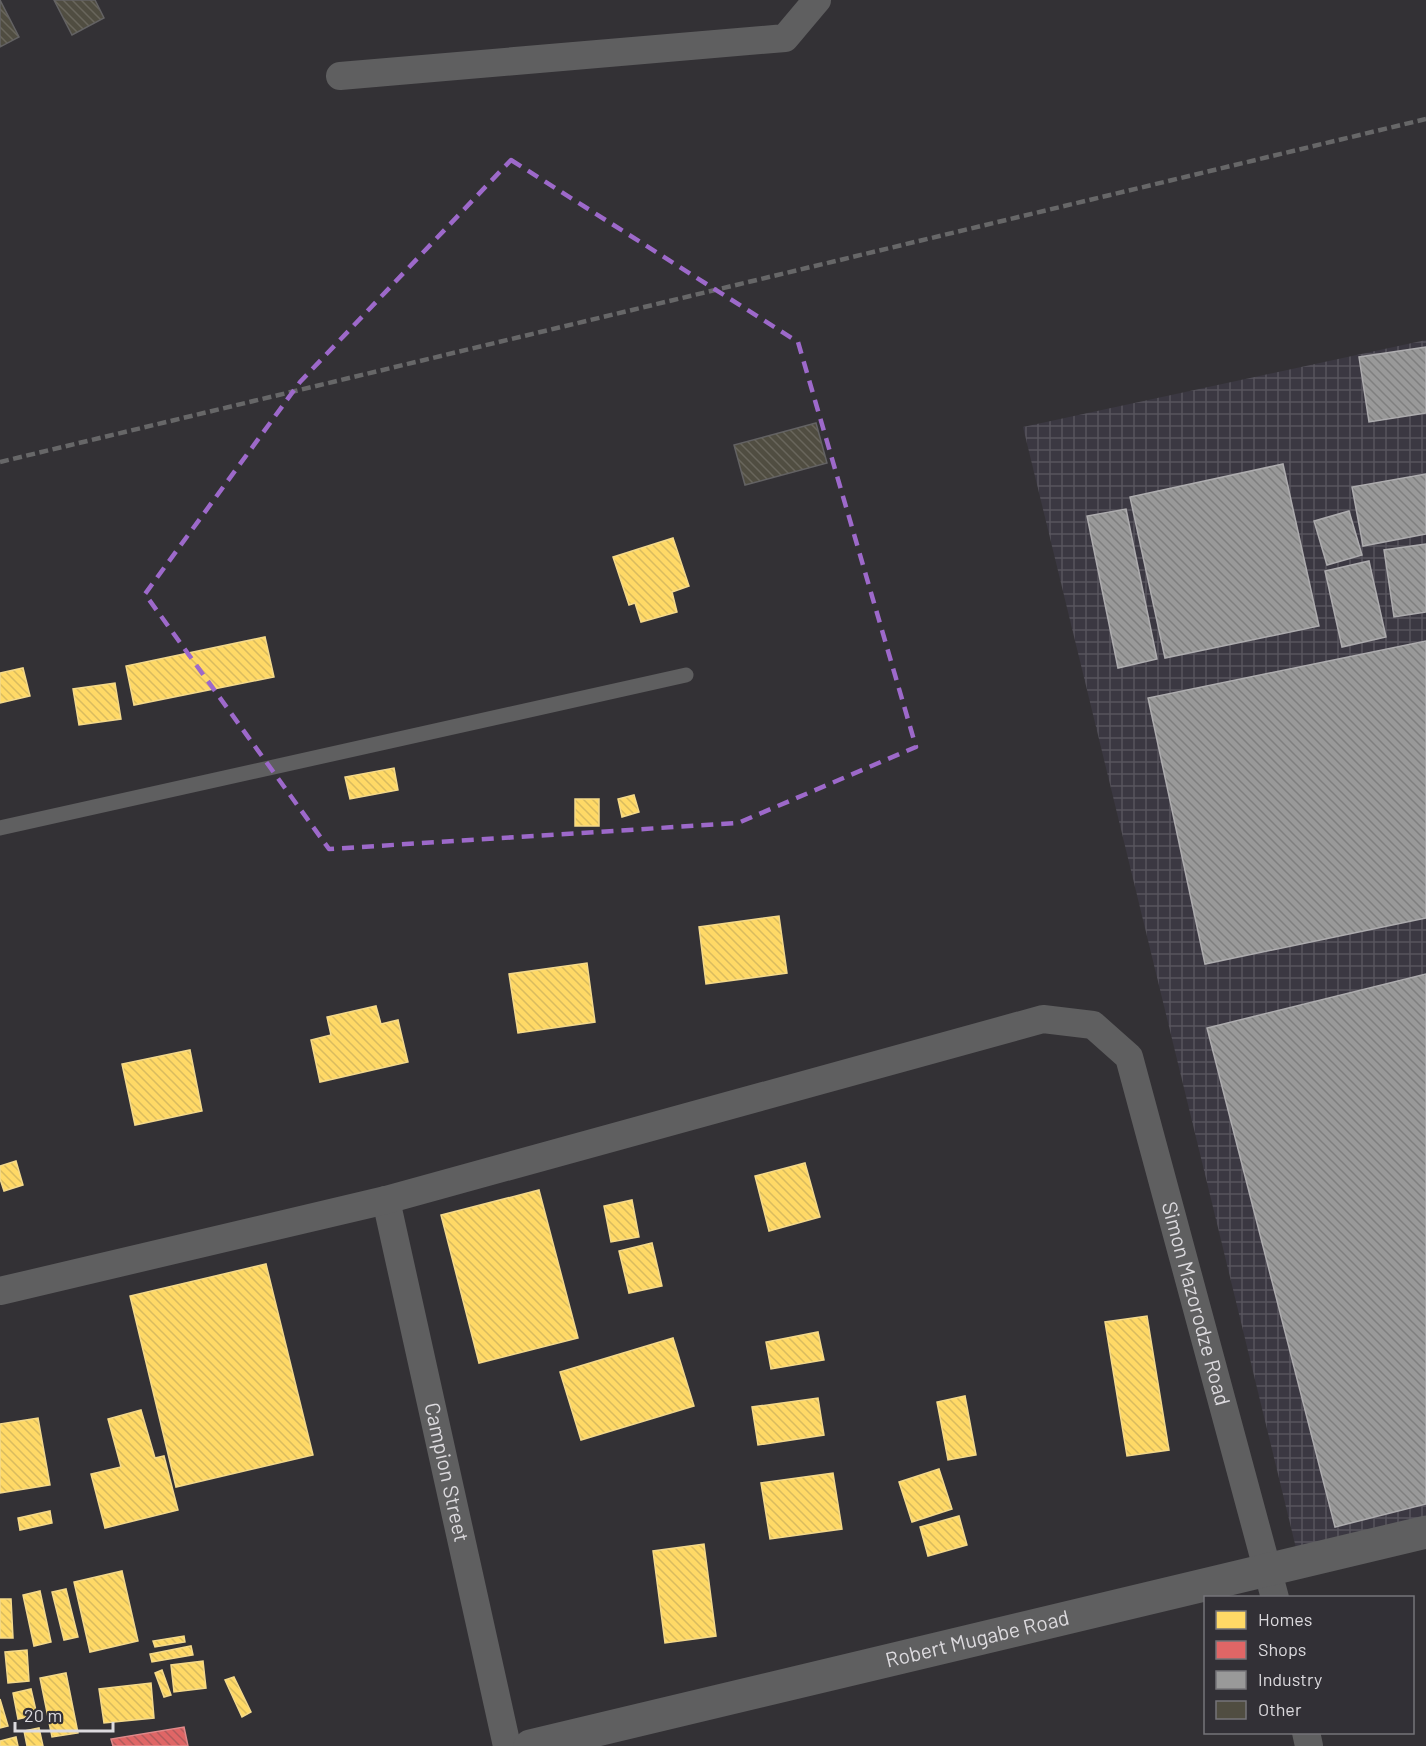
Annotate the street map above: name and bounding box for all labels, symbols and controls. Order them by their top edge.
street label: Simon Mazorodze Road [1158,1199,1236,1408]
street label: Campion Street [420,1400,475,1544]
legend [1204,1596,1414,1734]
street label: Robert Mugabe Road [883,1604,1071,1672]
text: Homes [1258,1608,1312,1630]
text: Shops [1258,1638,1307,1660]
text: Industry [1258,1668,1322,1690]
scale bar [15,1695,112,1733]
text: Other [1258,1698,1302,1720]
text: 20 m [24,1704,62,1726]

